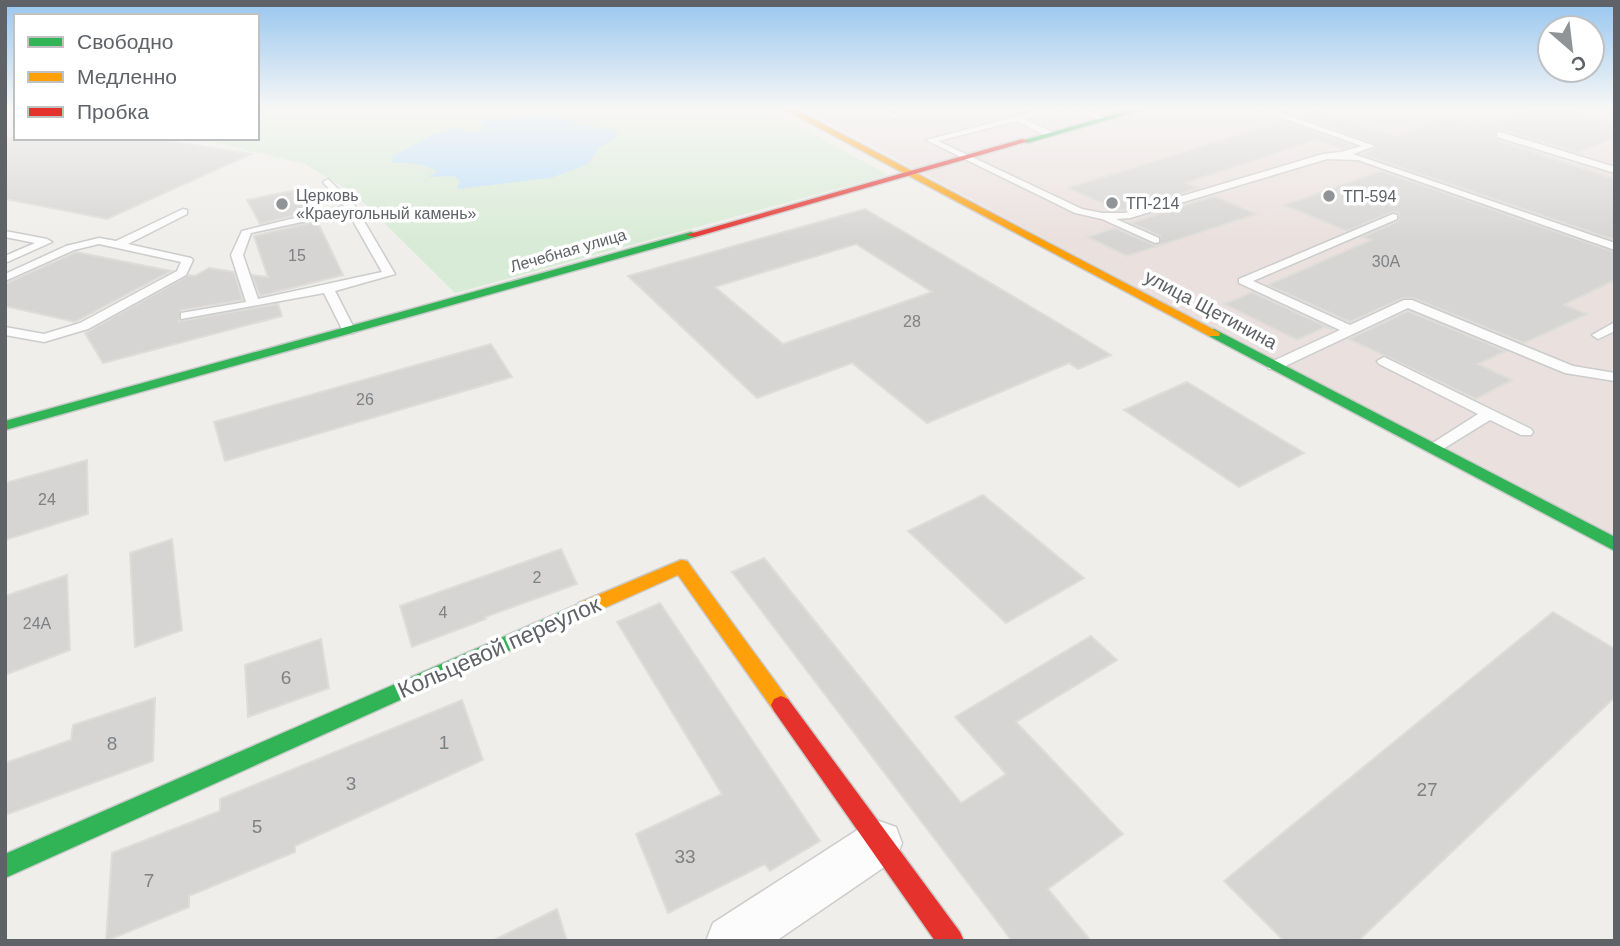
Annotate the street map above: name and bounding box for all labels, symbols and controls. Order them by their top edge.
legend [14,14,259,140]
north arrow [1536,14,1606,84]
text: Свободно [77,30,174,53]
text: С [1568,51,1590,76]
text: Медленно [77,65,177,88]
text: Пробка [77,100,149,123]
place label: Церковь «Краеугольный камень» [296,187,476,222]
marker: ТП-594 [1321,188,1337,204]
place label: ТП-594 [1343,188,1396,205]
marker: ТП-214 [1104,195,1120,211]
place label: ТП-214 [1126,195,1179,212]
marker: Церковь «Краеугольный камень» [274,196,290,212]
street label: Лечебная улица [508,226,628,275]
house number: 15 [288,247,306,264]
house number: 30А [1372,253,1401,270]
street label: улица Щетинина [1141,266,1281,353]
house number: 28 [903,313,921,330]
house number: 26 [356,391,374,408]
house number: 24 [38,491,56,508]
house number: 2 [533,569,542,586]
street label: Кольцевой переулок [394,590,605,703]
house number: 4 [439,604,448,621]
house number: 24А [23,615,52,632]
house number: 6 [281,667,291,688]
house number: 1 [439,732,449,753]
house number: 8 [107,733,117,754]
house number: 3 [346,773,356,794]
house number: 27 [1416,779,1438,800]
house number: 5 [252,816,262,837]
house number: 33 [674,846,696,867]
house number: 7 [144,870,154,891]

